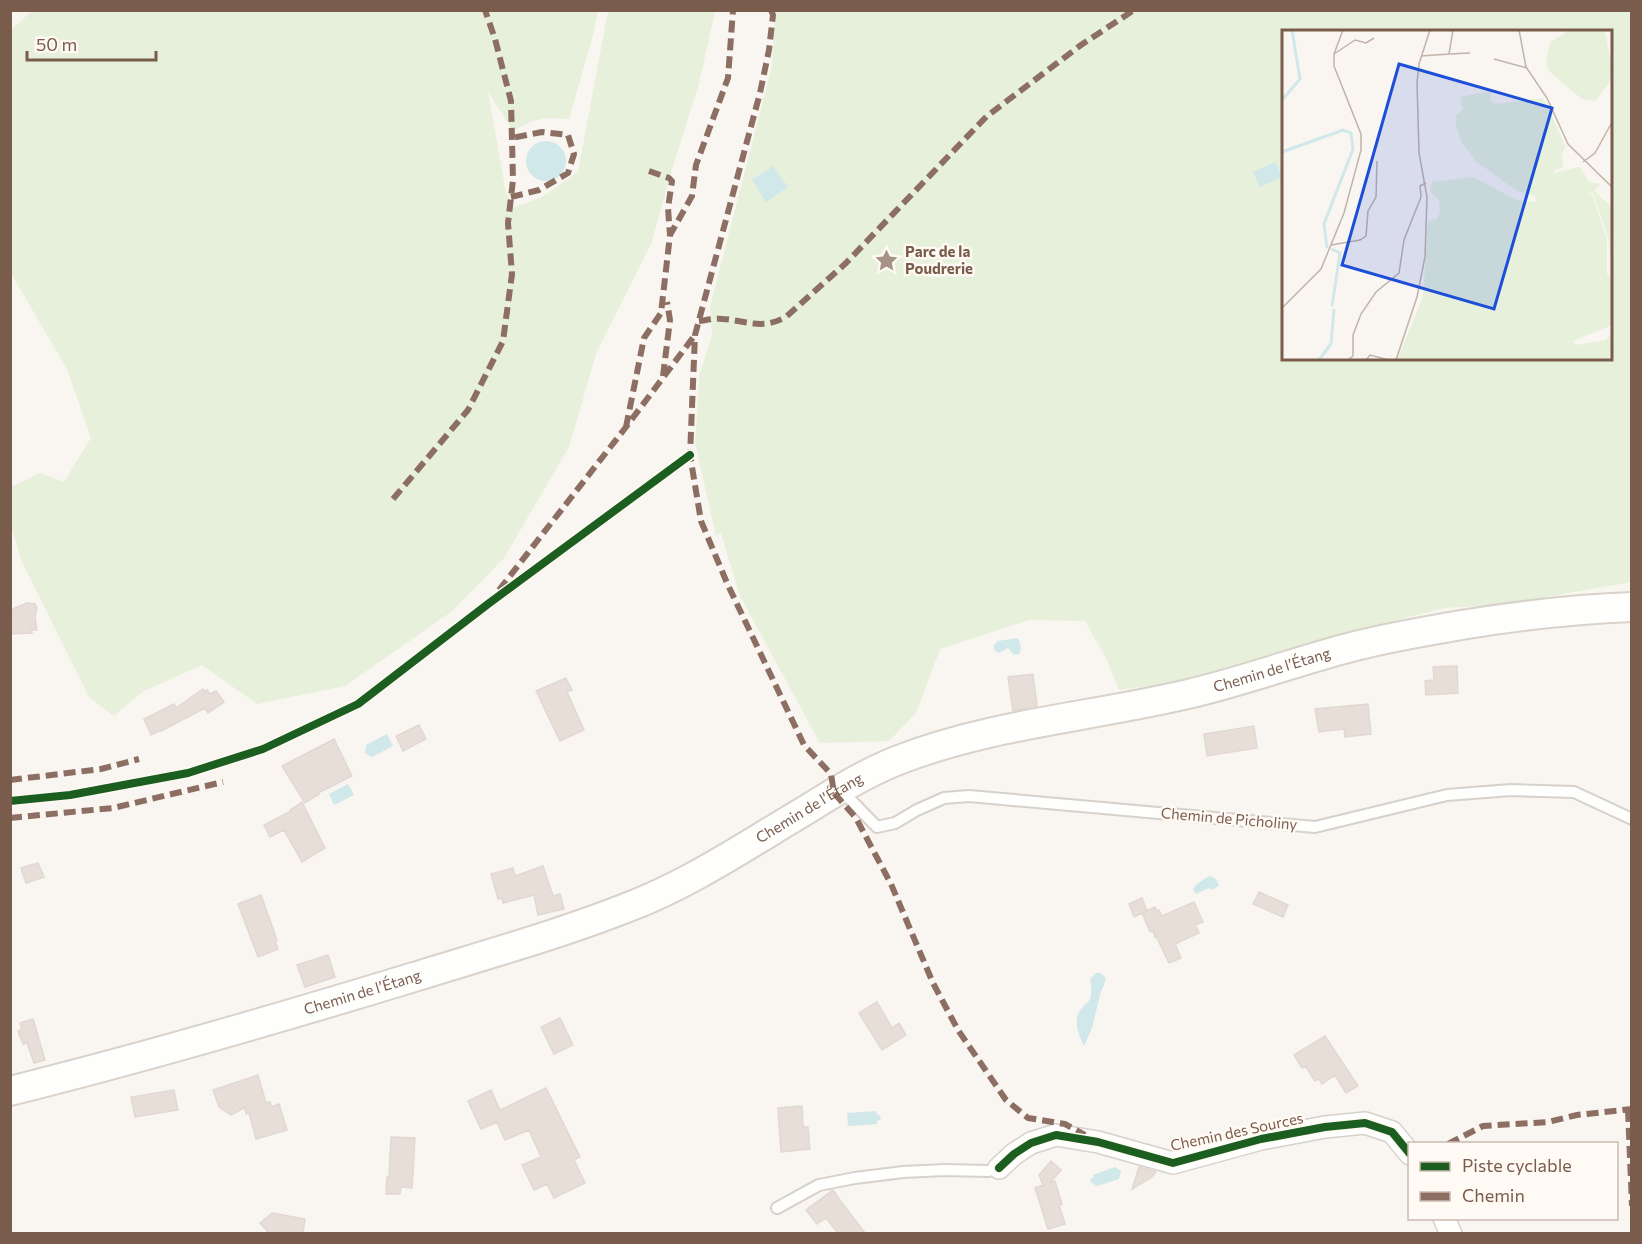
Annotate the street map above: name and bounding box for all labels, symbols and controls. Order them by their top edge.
scale bar [27,24,156,62]
inset map [1282,30,1612,360]
text: 50 m [36,33,77,55]
place label: Parc de la Poudrerie [905,242,973,277]
place icon: Parc de la Poudrerie [874,248,900,274]
street label: Chemin de l’Étang [1211,643,1332,695]
street label: Chemin de l’Étang [752,768,865,846]
street label: Chemin de Picholiny [1160,803,1298,833]
street label: Chemin de l’Étang [301,965,423,1018]
street label: Chemin des Sources [1169,1108,1305,1154]
legend [1408,1142,1618,1220]
text: Piste cyclable [1462,1154,1572,1176]
text: Chemin [1462,1184,1525,1206]

